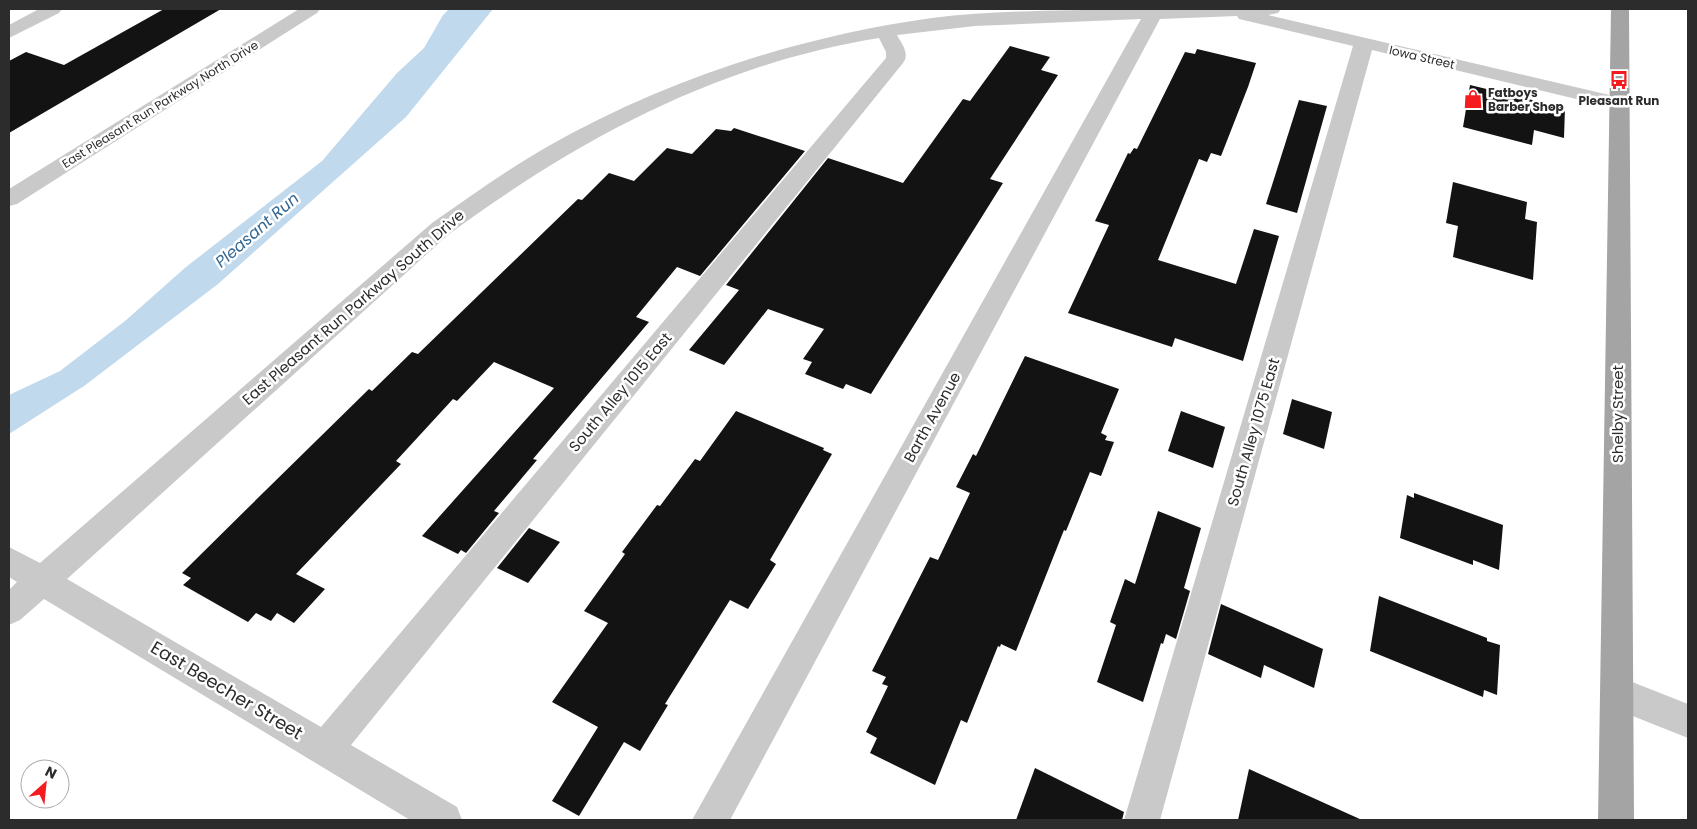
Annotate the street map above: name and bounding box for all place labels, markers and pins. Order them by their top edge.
bus stop icon: Pleasant Run [1608,69,1630,91]
place label: Fatboys Barber Shop [1488,84,1564,115]
shop icon: Fatboys Barber Shop [1462,88,1484,110]
place label: Pleasant Run [1579,92,1659,109]

